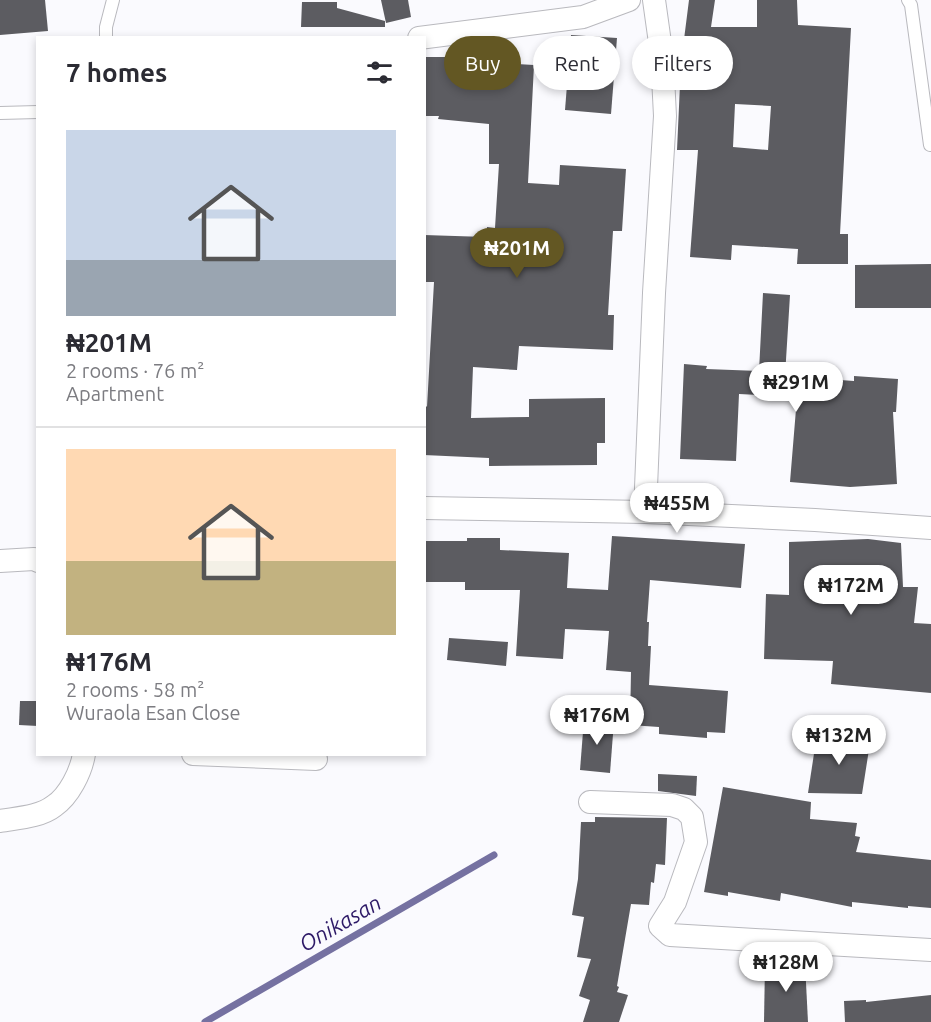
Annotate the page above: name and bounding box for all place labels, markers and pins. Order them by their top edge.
pin: ₦201M [475,228,559,279]
pin: ₦291M [754,362,838,413]
pin: ₦455M [635,483,719,534]
pin: ₦172M [809,565,893,616]
pin: ₦176M [555,695,639,746]
pin: ₦132M [797,715,881,766]
pin: ₦128M [744,942,828,993]

